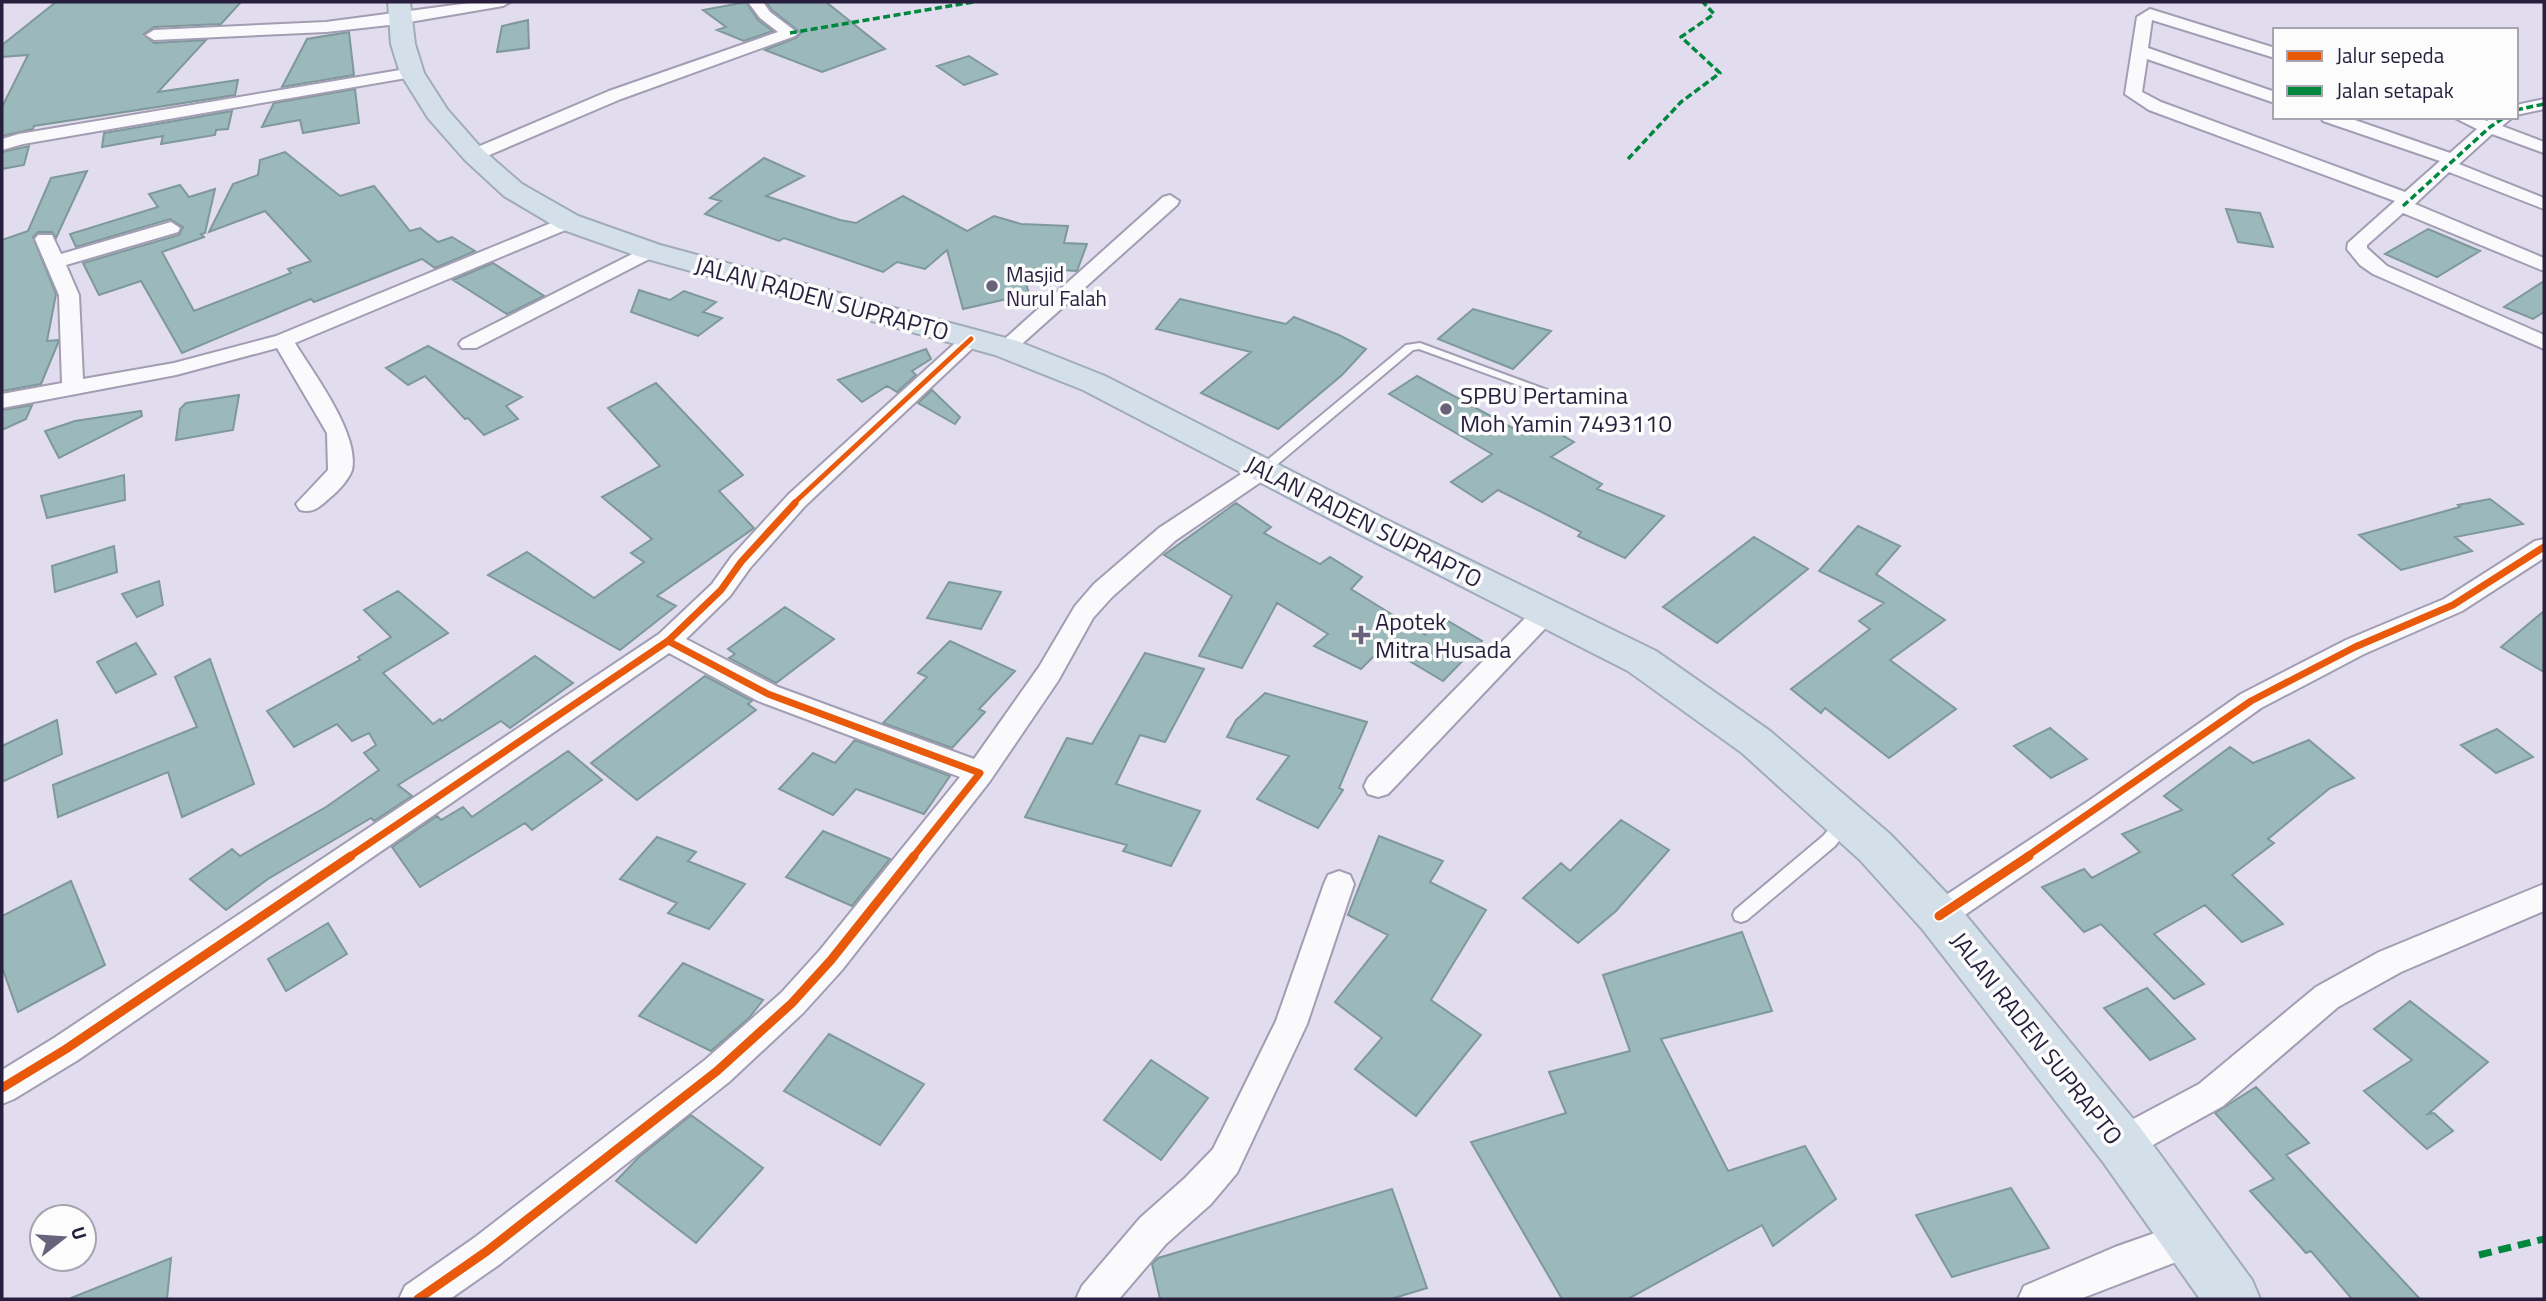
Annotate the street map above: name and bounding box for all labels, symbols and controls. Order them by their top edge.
legend [2273,28,2518,119]
text: Jalur sepeda [2336,39,2445,71]
text: Jalan setapak [2336,74,2454,106]
street label: JALAN RADEN SUPRAPTO [691,247,953,349]
place label: Masjid Nurul Falah [1006,258,1107,314]
marker: Masjid Nurul Falah [984,278,1000,294]
place label: SPBU Pertamina Moh Yamin 7493110 [1460,377,1672,441]
marker: SPBU Pertamina Moh Yamin 7493110 [1438,401,1454,417]
street label: JALAN RADEN SUPRAPTO [1239,446,1489,596]
place label: Apotek Mitra Husada [1375,603,1511,667]
marker: Apotek Mitra Husada [1353,627,1369,643]
street label: JALAN RADEN SUPRAPTO [1942,924,2132,1152]
north arrow [28,1203,98,1273]
text: U [64,1223,95,1243]

